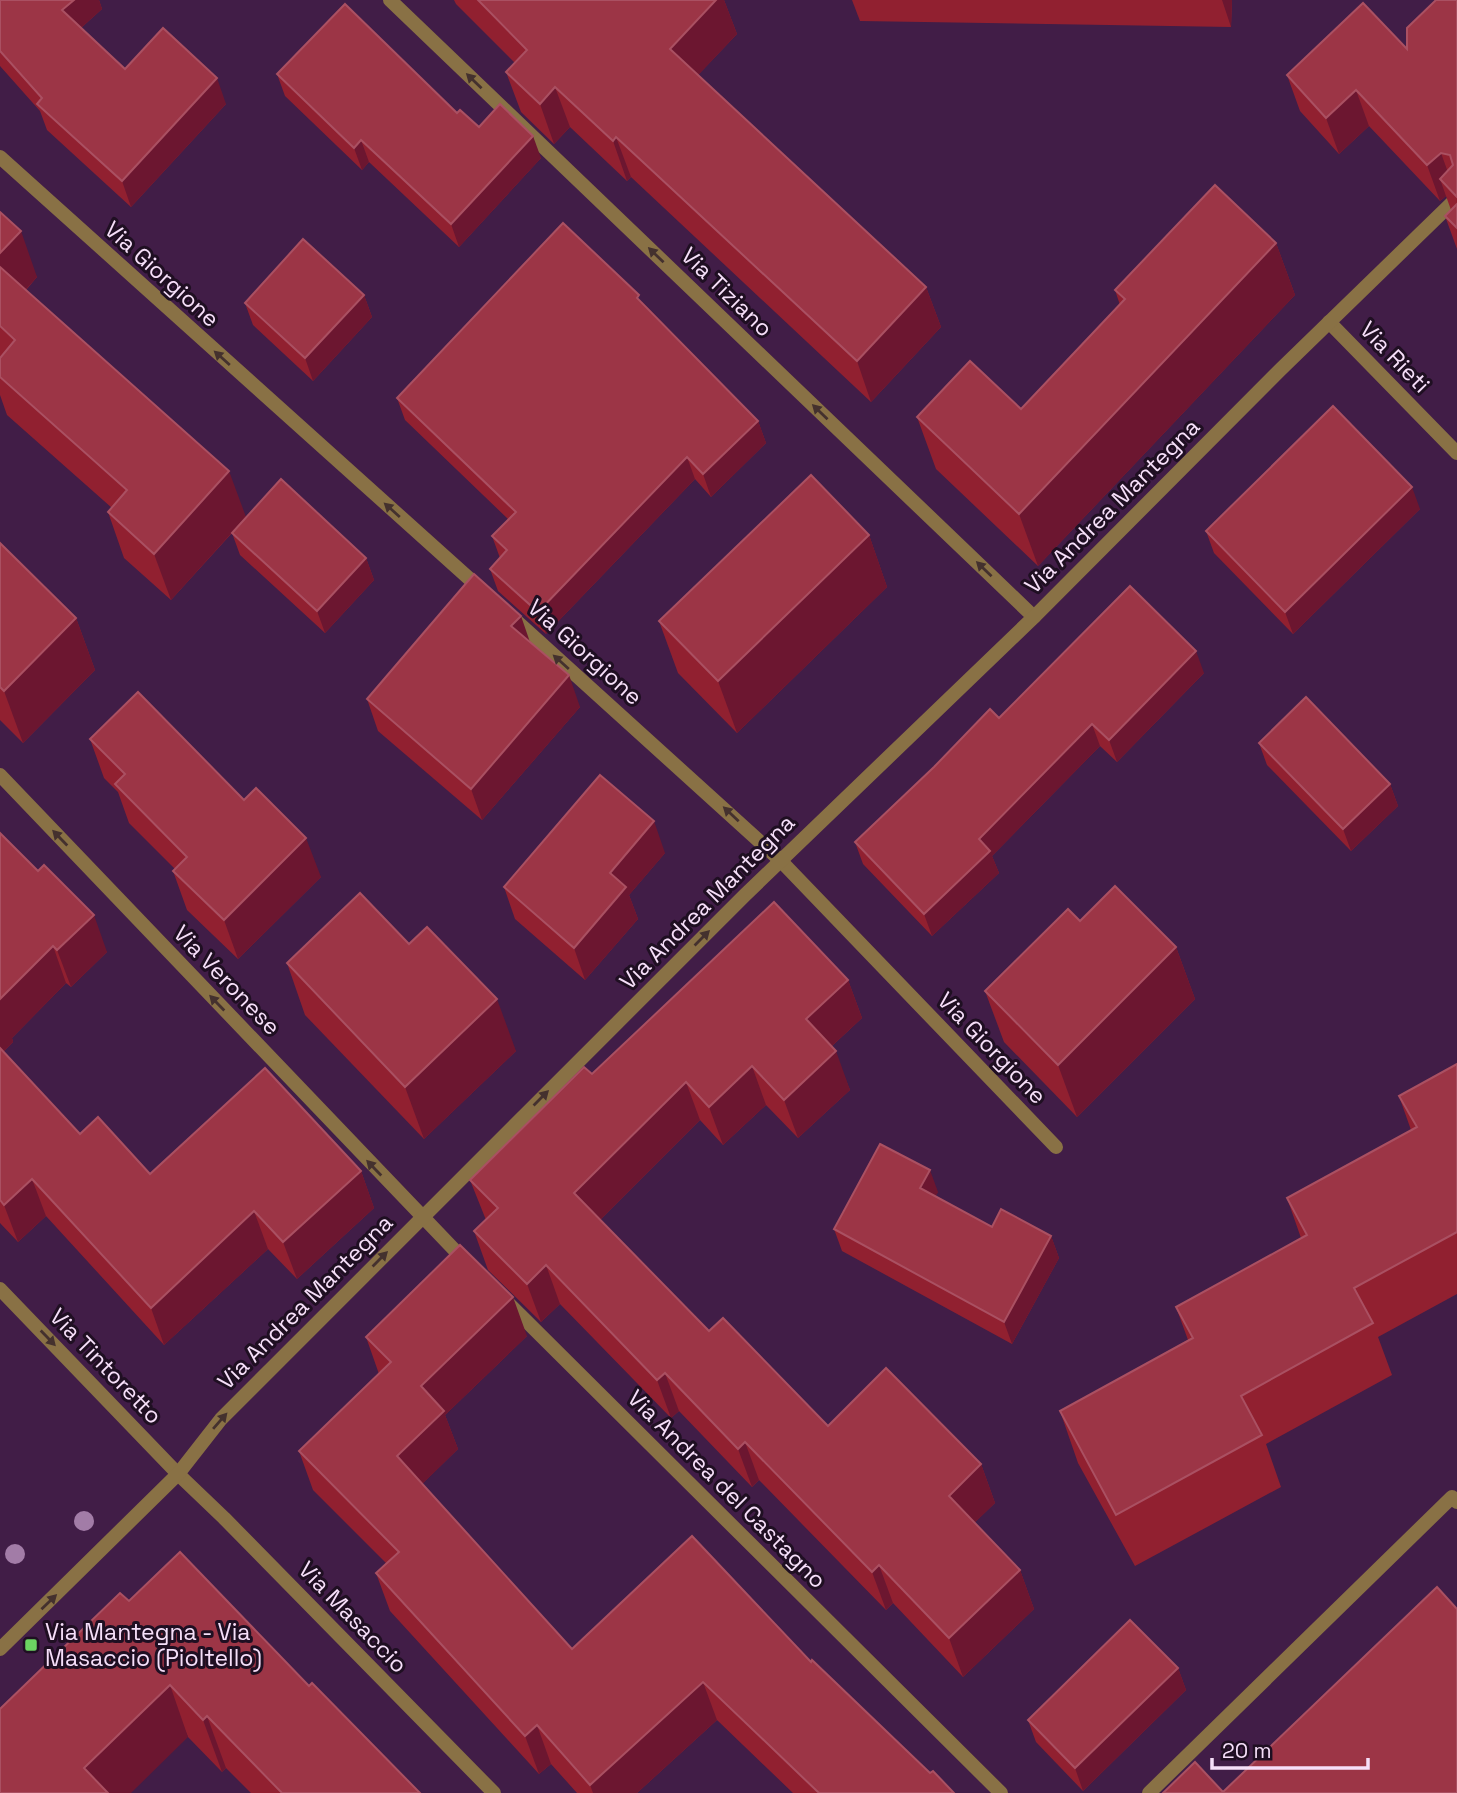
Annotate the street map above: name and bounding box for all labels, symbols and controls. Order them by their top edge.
one-way arrow [466,73,483,89]
street label: Via Giorgione [98,214,226,334]
street label: Via Tiziano [675,241,779,343]
one-way arrow [648,247,665,263]
street label: Via Rieti [1353,315,1437,399]
one-way arrow [213,350,231,366]
one-way arrow [812,405,829,421]
street label: Via Andrea Mantegna [1018,412,1206,600]
one-way arrow [383,502,401,518]
one-way arrow [976,562,993,578]
street label: Via Giorgione [521,592,649,712]
one-way arrow [553,654,570,670]
one-way arrow [723,806,740,822]
street label: Via Andrea Mantegna [613,808,801,996]
one-way arrow [52,830,69,847]
street label: Via Veronese [167,919,287,1041]
one-way arrow [693,930,710,946]
street label: Via Giorgione [931,986,1053,1110]
one-way arrow [210,995,226,1012]
one-way arrow [532,1090,549,1107]
one-way arrow [367,1160,383,1177]
street label: Via Andrea Mantegna [211,1208,399,1396]
one-way arrow [372,1251,388,1267]
street label: Via Tintoretto [43,1302,169,1430]
one-way arrow [39,1330,56,1347]
street label: Via Andrea del Castagno [621,1383,833,1595]
one-way arrow [212,1412,228,1430]
street label: Via Masaccio [292,1555,414,1679]
one-way arrow [40,1594,57,1610]
place label: Via Mantegna - Via Masaccio (Pioltello) [45,1617,262,1673]
marker: Via Mantegna - Via Masaccio (Pioltello) [23,1637,39,1653]
scale bar [1212,1727,1368,1771]
text: 20 m [1222,1737,1272,1764]

